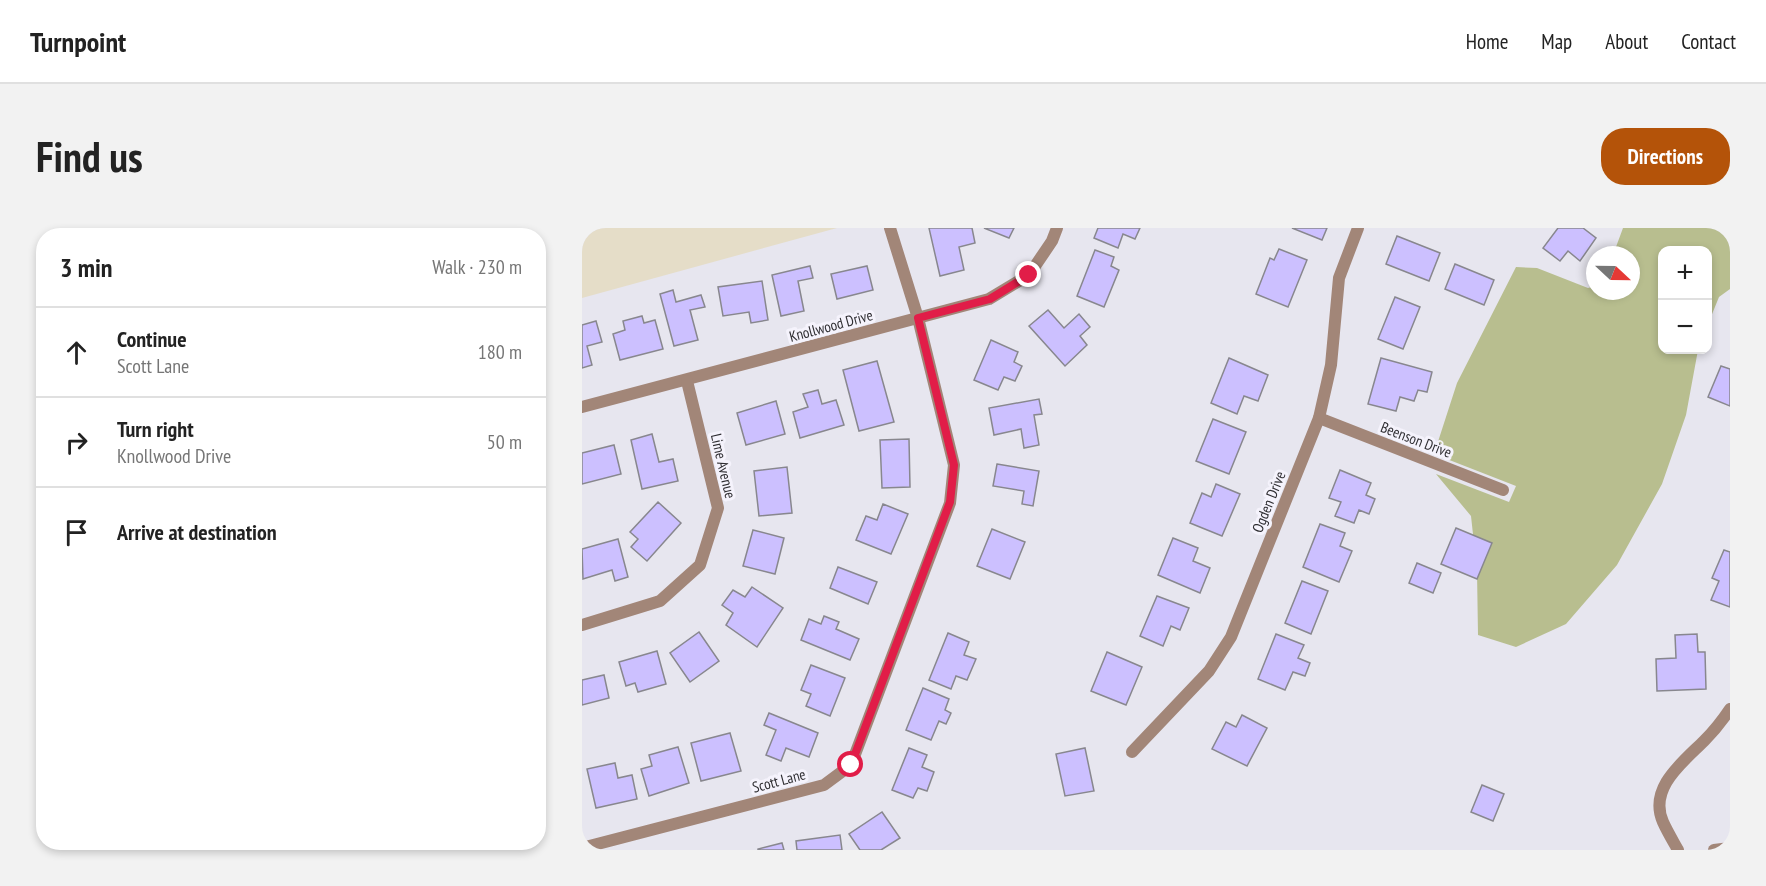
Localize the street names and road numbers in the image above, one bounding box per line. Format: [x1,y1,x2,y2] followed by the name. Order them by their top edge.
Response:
[787,305,875,346] street label: Knollwood Drive
[1378,417,1454,462] street label: Beenson Drive
[707,432,740,500] street label: Lime Avenue
[1248,468,1289,535] street label: Ogden Drive
[750,764,808,797] street label: Scott Lane

